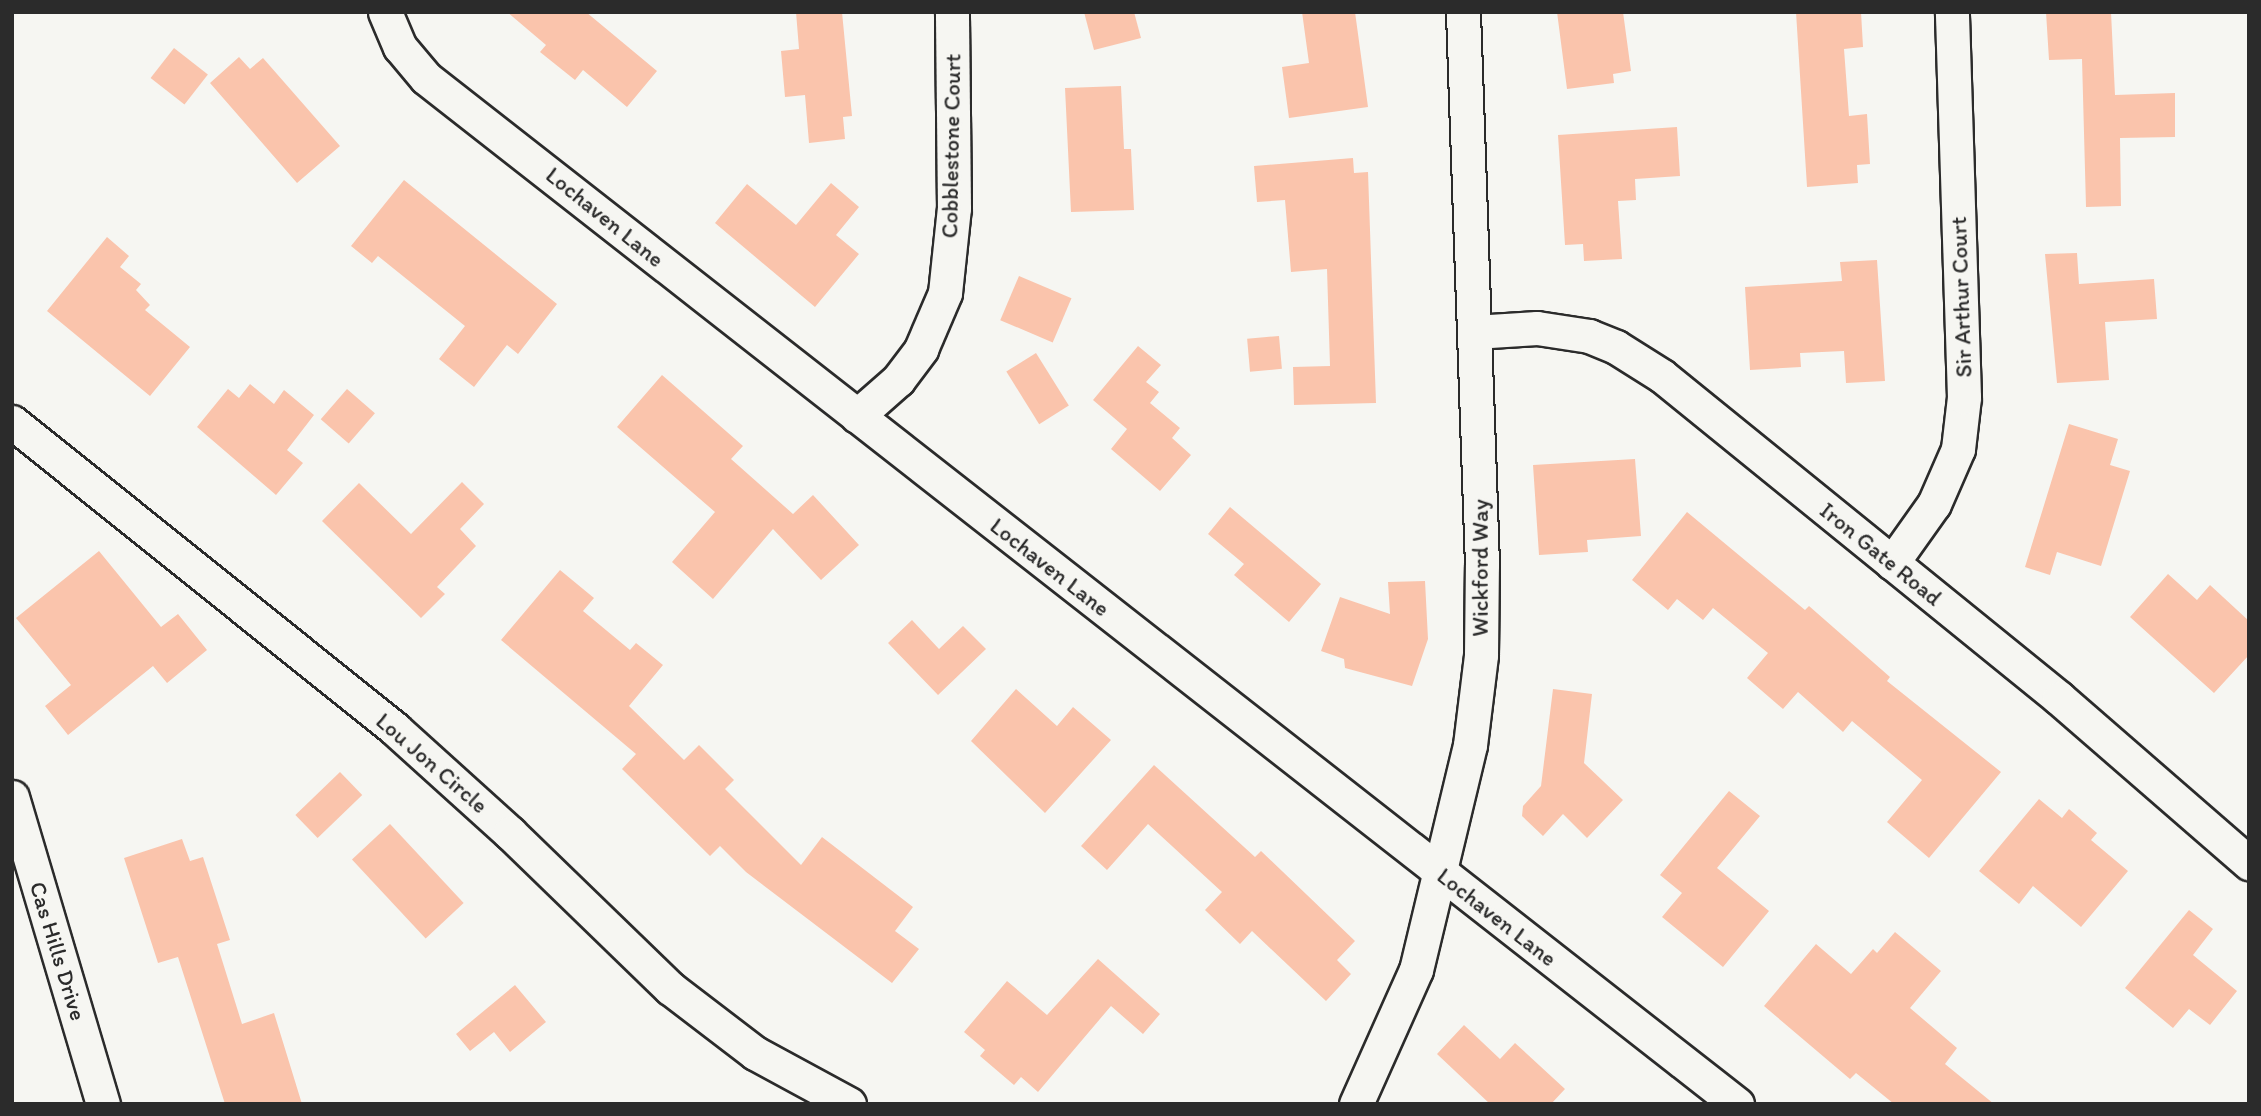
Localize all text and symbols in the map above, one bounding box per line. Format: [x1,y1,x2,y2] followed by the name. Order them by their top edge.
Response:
[936,54,966,238] street label: Cobblestone Court
[540,161,670,273] street label: Lochaven Lane
[1944,216,1978,378] street label: Sir Arthur Court
[1814,496,1948,612] street label: Iron Gate Road
[1466,500,1494,636] street label: Wickford Way
[985,512,1115,622] street label: Lochaven Lane
[370,707,494,819] street label: Lou Jon Circle
[1432,862,1562,972] street label: Lochaven Lane
[24,878,92,1024] street label: Cas Hills Drive

